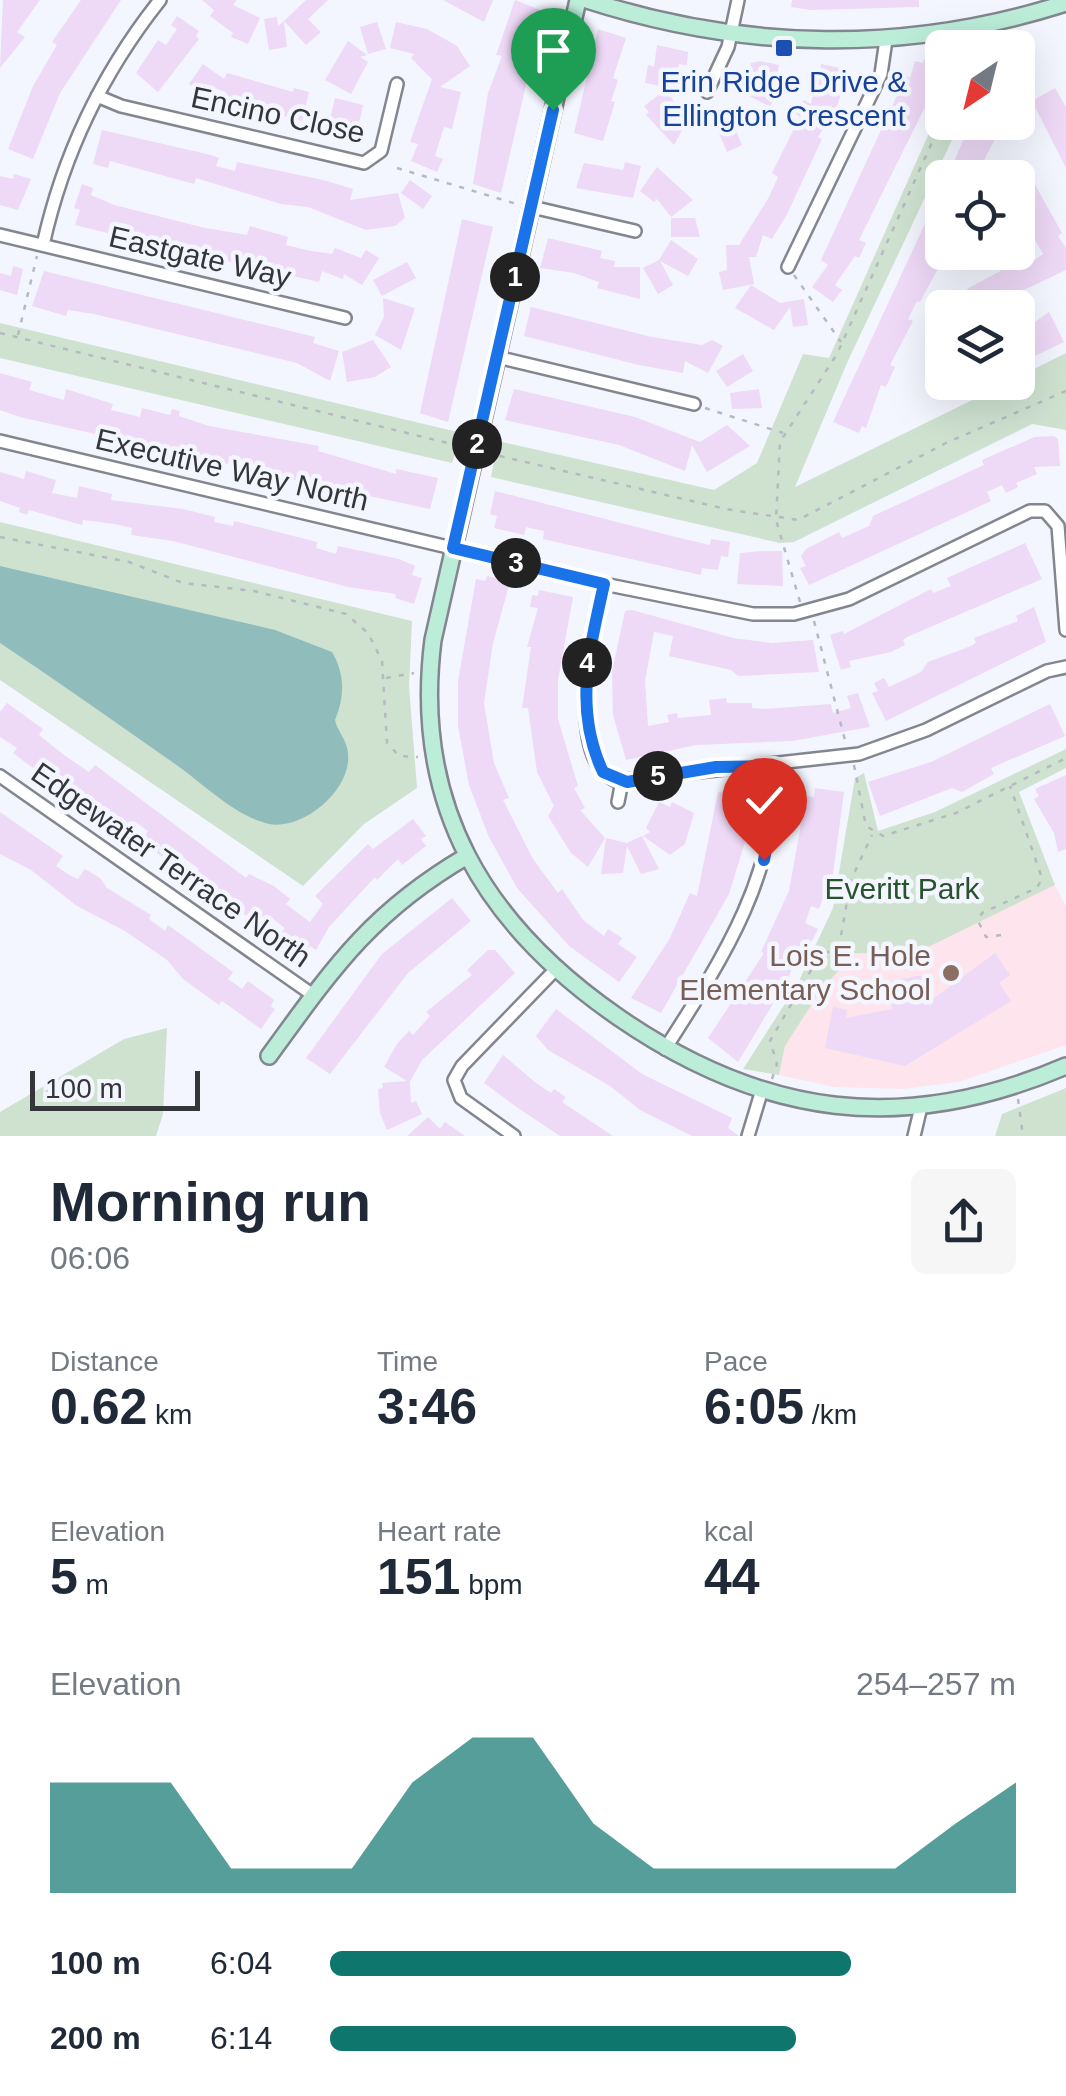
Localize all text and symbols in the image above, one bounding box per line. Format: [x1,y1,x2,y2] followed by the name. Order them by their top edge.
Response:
[511,8,596,111] pin
[526,23,581,78] icon: arrive
[925,30,1035,140] north arrow
[925,30,1035,400] map controls
[773,37,795,59] marker: Erin Ridge Drive & Ellington Crescent
[661,65,907,132] place label: Erin Ridge Drive & Ellington Crescent
[188,80,368,149] street label: Encino Close
[925,160,1035,270] button: locate
[106,220,294,293] street label: Eastgate Way
[490,252,540,302] pin: 1
[507,261,523,292] text: 1
[925,290,1035,400] button: layers
[452,419,502,469] pin: 2
[92,422,372,517] street label: Executive Way North
[469,428,485,459] text: 2
[491,538,541,588] pin: 3
[508,547,524,578] text: 3
[562,638,612,688] pin: 4
[579,647,595,678] text: 4
[633,751,683,801] pin: 5
[25,756,317,974] street label: Edgewater Terrace North
[722,758,807,861] pin
[650,760,666,791] text: 5
[737,773,792,828] icon: check
[824,872,981,905] park label: Everitt Park
[679,939,931,1006] place label: Lois E. Hole Elementary School
[940,962,962,984] marker: Lois E. Hole Elementary School
[30,1066,200,1110] scale bar
[45,1073,123,1104] text: 100 m
[911,1169,1016,1274] button: share
[50,1171,371,1233] text: Morning run
[50,1240,130,1276] text: 06:06
[50,1346,159,1377] text: Distance
[377,1346,438,1377] text: Time
[704,1346,768,1377] text: Pace
[50,1379,147,1435] text: 0.62
[377,1379,477,1435] text: 3:46
[704,1379,804,1435] text: 6:05
[147,1399,192,1430] text: km
[804,1399,857,1430] text: /km
[50,1516,165,1547] text: Elevation
[377,1516,502,1547] text: Heart rate
[704,1516,754,1547] text: kcal
[50,1549,78,1605] text: 5
[377,1549,460,1605] text: 151
[704,1549,760,1605] text: 44
[78,1569,109,1600] text: m
[460,1569,523,1600] text: bpm
[50,1666,182,1702] text: Elevation
[856,1666,1016,1702] text: 254–257 m
[50,1945,141,1981] text: 100 m
[210,1945,272,1981] text: 6:04
[50,2020,141,2056] text: 200 m
[210,2020,272,2056] text: 6:14

